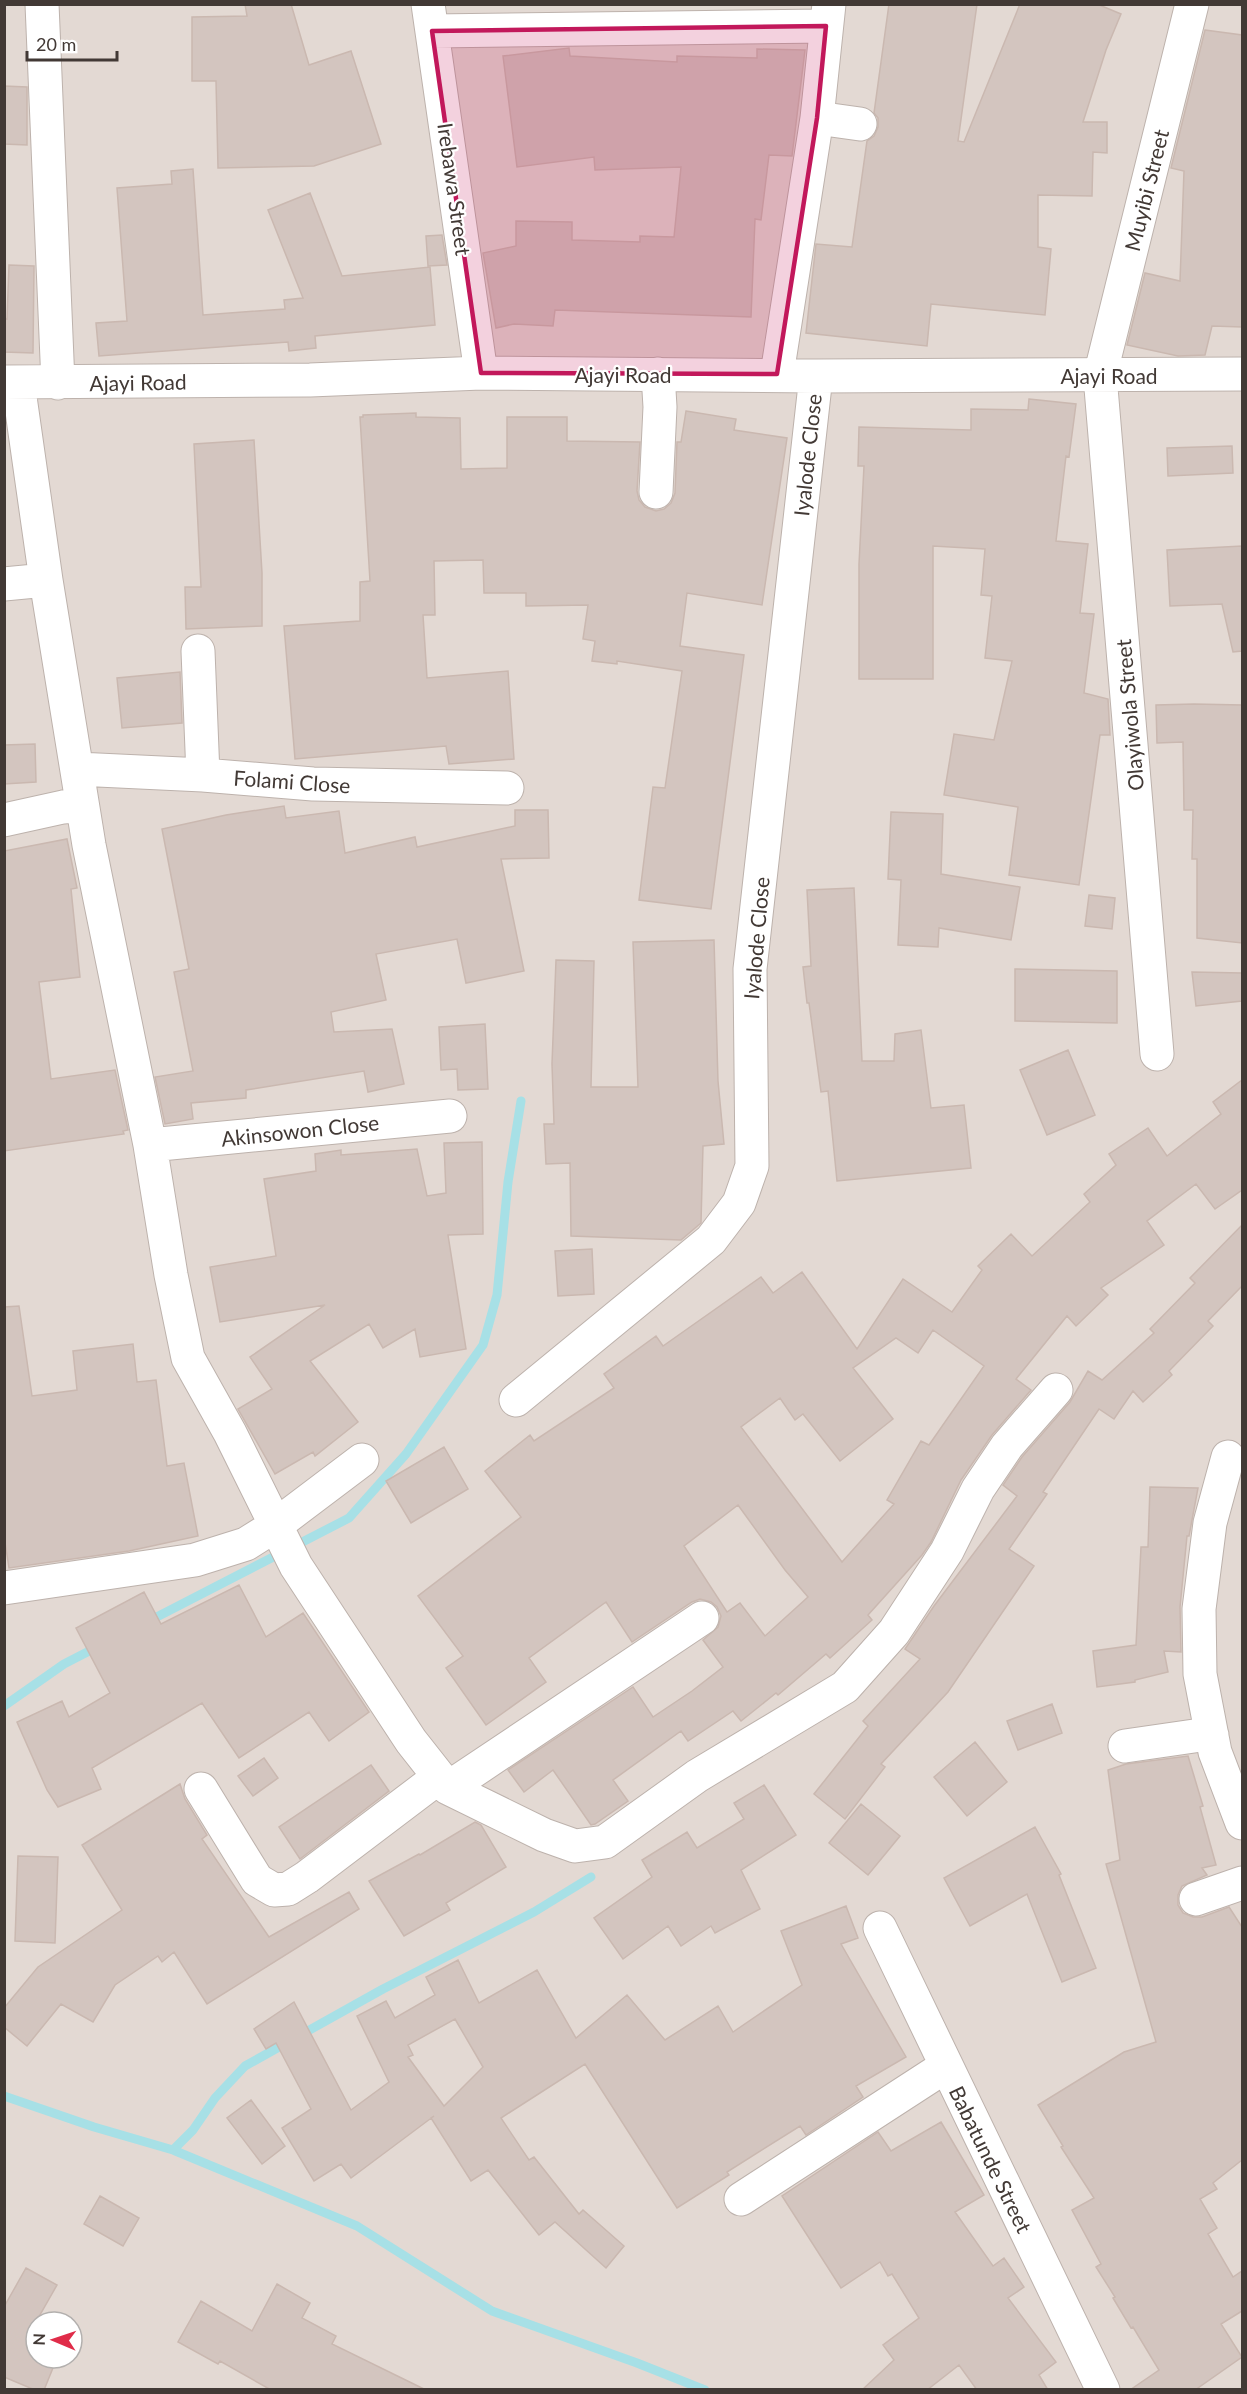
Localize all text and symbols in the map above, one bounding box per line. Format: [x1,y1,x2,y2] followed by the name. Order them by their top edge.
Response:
[27,24,117,62] scale bar
[36,33,76,55] text: 20 m
[433,121,477,257] street label: Irebawa Street
[1119,126,1173,253] street label: Muyibi Street
[574,362,672,387] street label: Ajayi Road
[1060,363,1158,388] street label: Ajayi Road
[89,369,187,395] street label: Ajayi Road
[788,393,826,517] street label: Iyalode Close
[1110,638,1148,792] street label: Olayiwola Street
[233,764,351,798] street label: Folami Close
[738,876,774,1000] street label: Iyalode Close
[220,1109,380,1151] street label: Akinsowon Close
[945,2081,1038,2237] street label: Babatunde Street
[24,2310,84,2370] north arrow
[29,2333,48,2346] text: N

